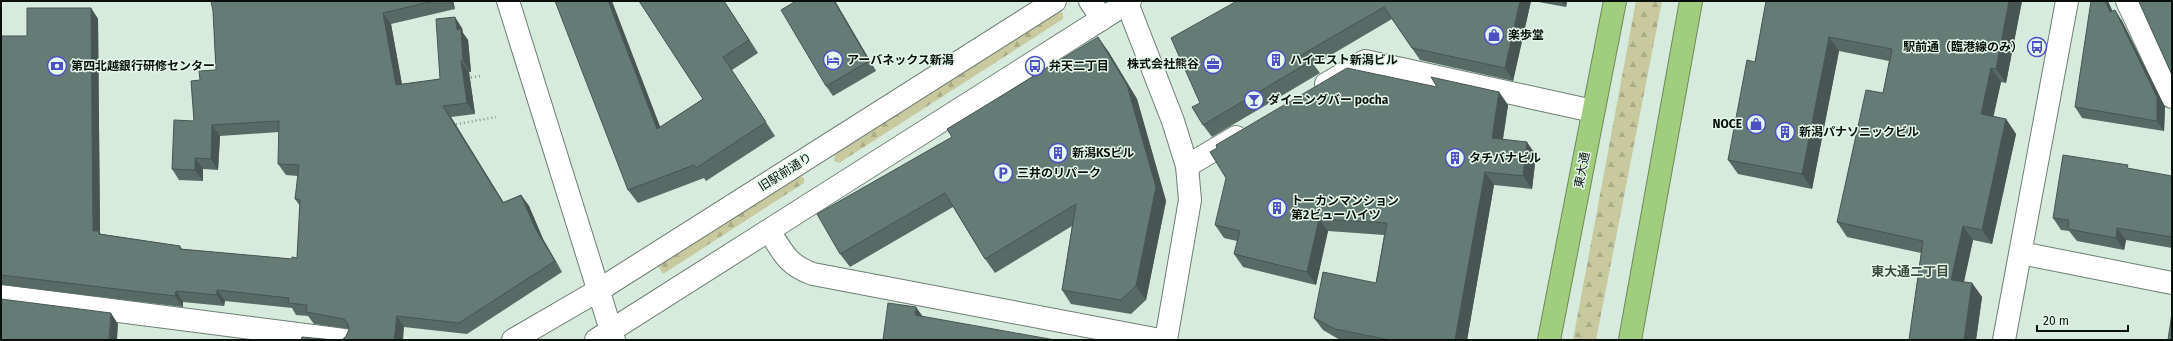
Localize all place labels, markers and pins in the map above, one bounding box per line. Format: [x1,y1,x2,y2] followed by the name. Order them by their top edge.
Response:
[1483,24,1505,46] shop icon: 楽歩堂
[1508,28,1544,42] place label: 楽歩堂
[2026,36,2048,58] bus stop icon: 駅前通（臨港線のみ）
[1903,40,2023,54] place label: 駅前通（臨港線のみ）
[822,49,844,71] hotel icon: アーバネックス新潟
[1265,49,1287,71] building icon: ハイエスト新潟ビル
[847,53,954,67] place label: アーバネックス新潟
[1202,53,1224,75] office icon: 株式会社熊谷
[1290,53,1398,67] place label: ハイエスト新潟ビル
[46,55,68,77] bank icon: 第四北越銀行研修センター
[1024,55,1046,77] bus stop icon: 弁天二丁目
[1127,57,1199,71] place label: 株式会社熊谷
[71,59,215,73] place label: 第四北越銀行研修センター
[1049,59,1109,73] place label: 弁天二丁目
[1243,89,1265,111] bar icon: ダイニングバー pocha
[1268,93,1389,107] place label: ダイニングバー pocha
[1745,113,1767,135] shop icon: NOCE
[1713,117,1742,131] place label: NOCE
[1774,121,1796,143] building icon: 新潟パナソニックビル
[1799,125,1919,139] place label: 新潟パナソニックビル
[1047,142,1069,164] building icon: 新潟KSビル
[1072,146,1134,160] place label: 新潟KSビル
[1444,147,1466,169] building icon: タチバナビル
[1469,151,1541,165] place label: タチバナビル
[992,162,1014,184] parking icon: 三井のリパーク
[1017,166,1101,180] place label: 三井のリパーク
[1291,194,1399,222] place label: トーカンマンション 第2ビューハイツ
[1266,197,1288,219] building icon: トーカンマンション 第2ビューハイツ

